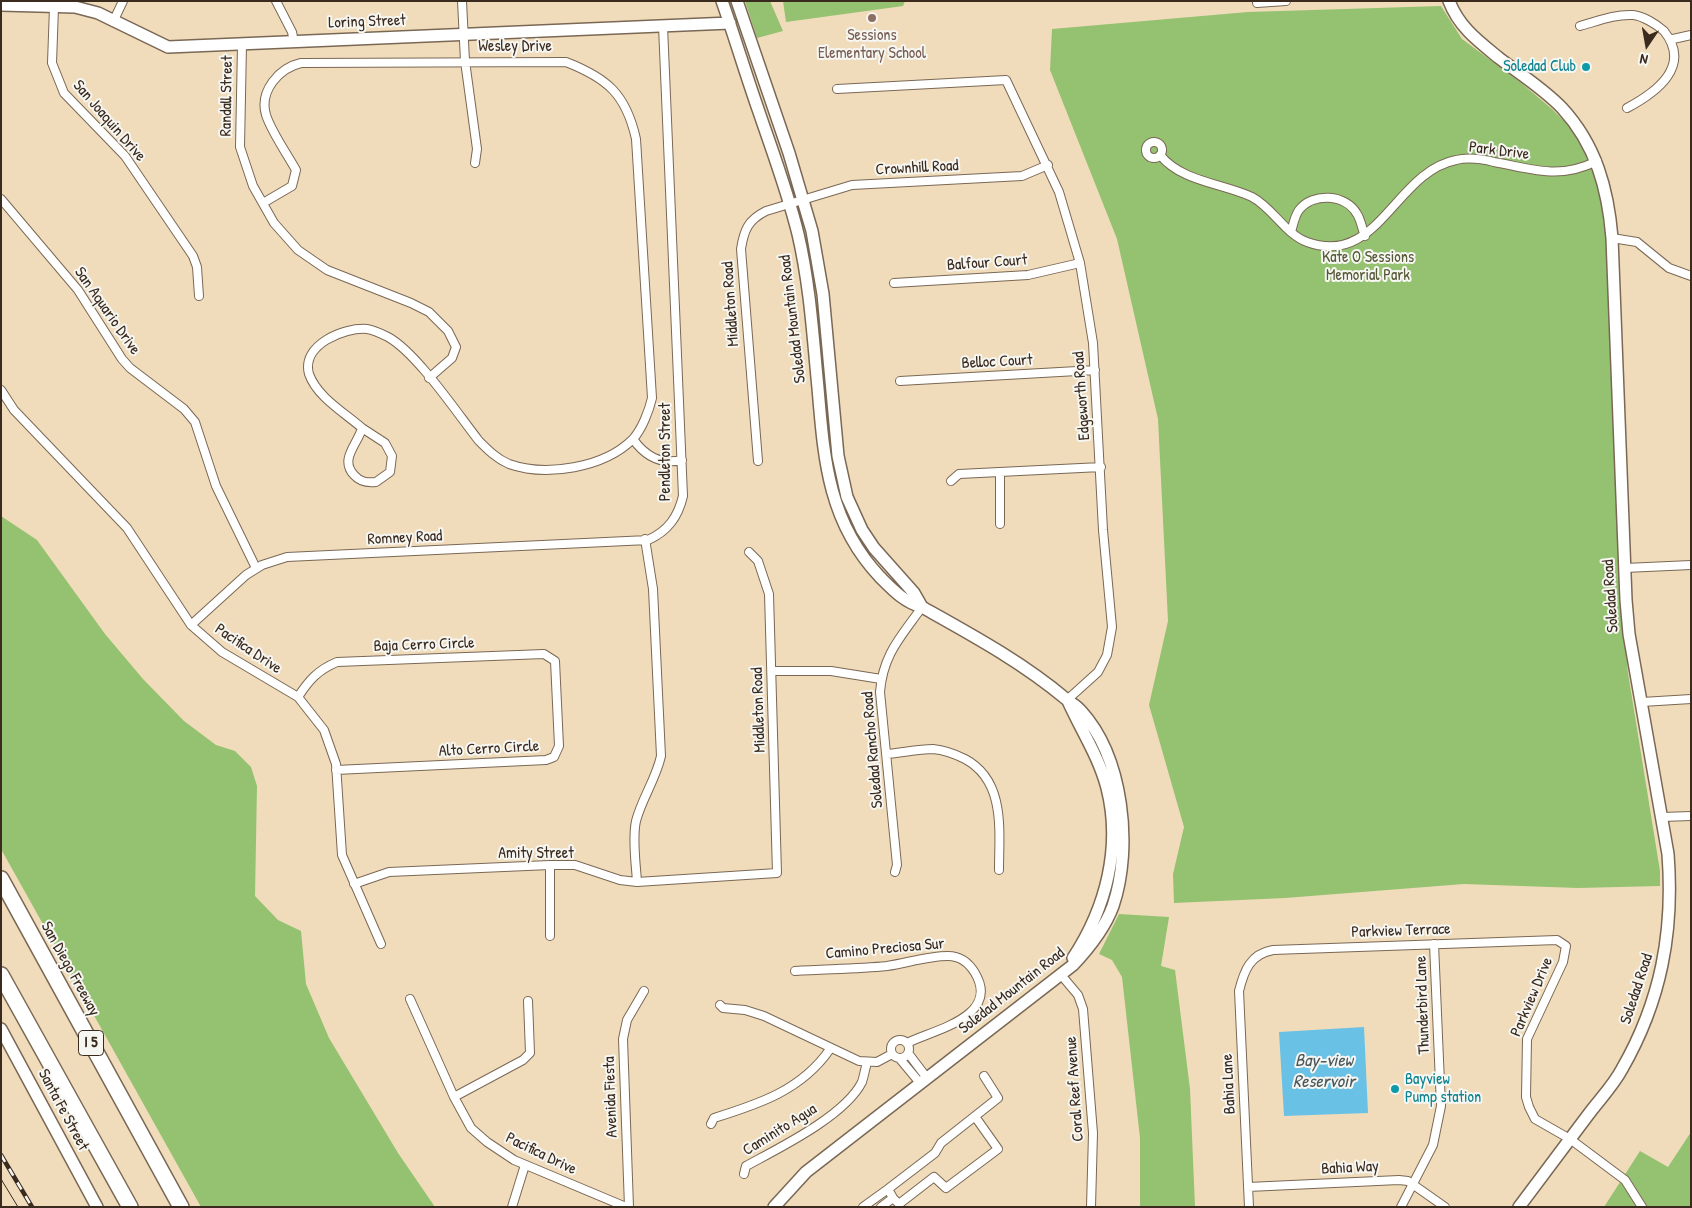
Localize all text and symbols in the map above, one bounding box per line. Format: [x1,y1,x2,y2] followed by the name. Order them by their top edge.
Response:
[328,11,406,33] street label: Loring Street
[866,12,878,24] marker: Sessions Elementary School
[1622,20,1672,70] north arrow
[818,26,926,64] place label: Sessions Elementary School
[478,37,552,57] street label: Wesley Drive
[1638,50,1649,70] text: N
[217,55,237,137] street label: Randall Street
[1503,57,1576,77] place label: Soledad Club
[1580,61,1592,73] marker: Soledad Club
[68,76,150,166] street label: San Joaquin Drive
[1468,138,1530,164] street label: Park Drive
[875,156,959,180] street label: Crownhill Road
[1322,248,1414,286] park label: Kate O Sessions Memorial Park
[946,251,1028,275] street label: Balfour Court
[776,254,810,384] street label: Soledad Mountain Road
[718,261,744,347] street label: Middleton Road
[70,264,144,358] street label: San Aquario Drive
[961,351,1033,373] street label: Belloc Court
[1069,351,1095,441] street label: Edgeworth Road
[656,403,676,501] street label: Pendleton Street
[367,526,443,550] street label: Romney Road
[1599,559,1623,633] street label: Soledad Road
[211,620,285,678] street label: Pacifica Drive
[373,634,475,656] street label: Baja Cerro Circle
[748,667,770,753] street label: Middleton Road
[858,691,888,809] street label: Soledad Rancho Road
[438,737,540,761] street label: Alto Cerro Circle
[498,844,574,864] street label: Amity Street
[36,919,104,1019] street label: San Diego Freeway
[1351,920,1451,942] street label: Parkview Terrace
[825,934,945,964] street label: Camino Preciosa Sur
[955,944,1069,1038] street label: Soledad Mountain Road
[1617,951,1657,1027] street label: Soledad Road
[1507,954,1557,1040] street label: Parkview Drive
[1412,955,1434,1055] street label: Thunderbird Lane
[78,1030,104,1056] road number: I 5
[1062,1036,1088,1142] street label: Coral Reef Avenue
[1293,1050,1355,1092] water label: Bay-view Reservoir
[1218,1053,1240,1115] street label: Bahia Lane
[600,1056,622,1138] street label: Avenida Fiesta
[33,1066,93,1154] street label: Santa Fe Street
[1405,1070,1481,1108] place label: Bayview Pump station
[1389,1083,1401,1095] marker: Bayview Pump station
[739,1100,821,1160] street label: Caminito Agua
[502,1129,580,1179] street label: Pacifica Drive
[1321,1157,1379,1179] street label: Bahia Way

